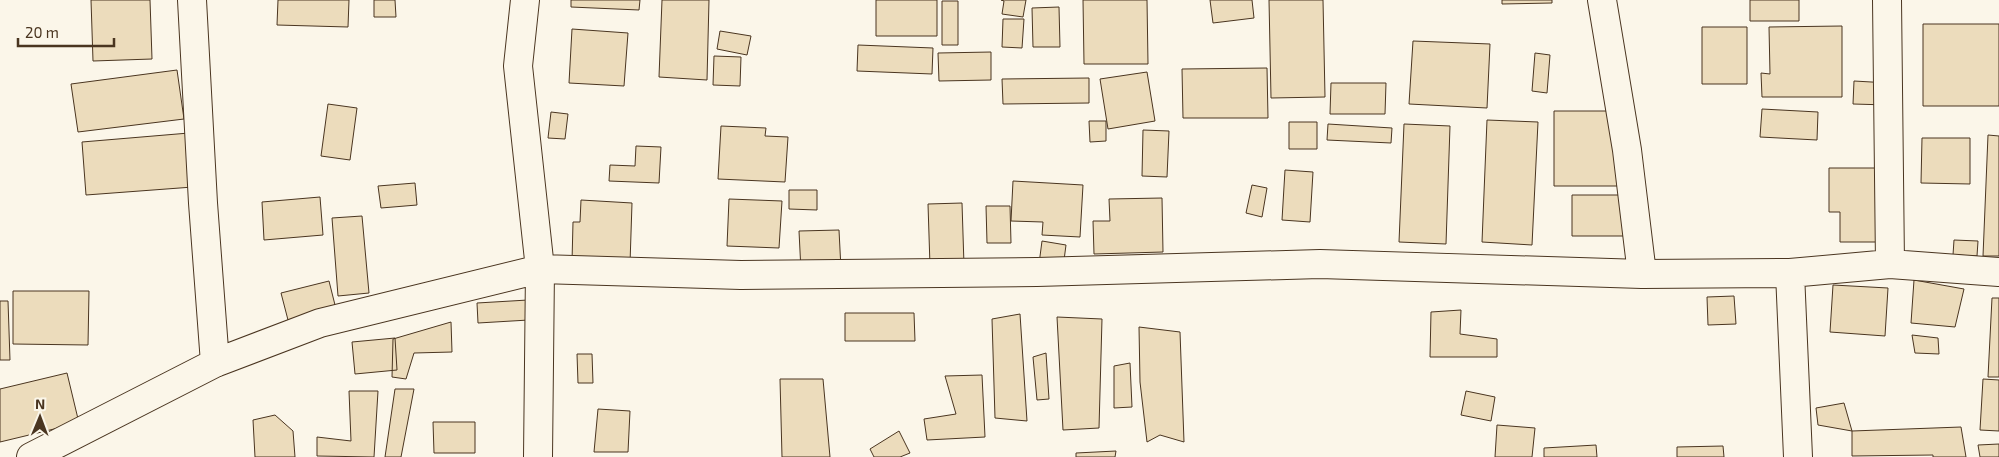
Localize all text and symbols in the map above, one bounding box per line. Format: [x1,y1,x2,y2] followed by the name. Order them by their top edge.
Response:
[18,15,114,47] scale bar
[25,23,59,41] text: 20 m
[15,392,65,442] north arrow
[35,395,45,412] text: N

